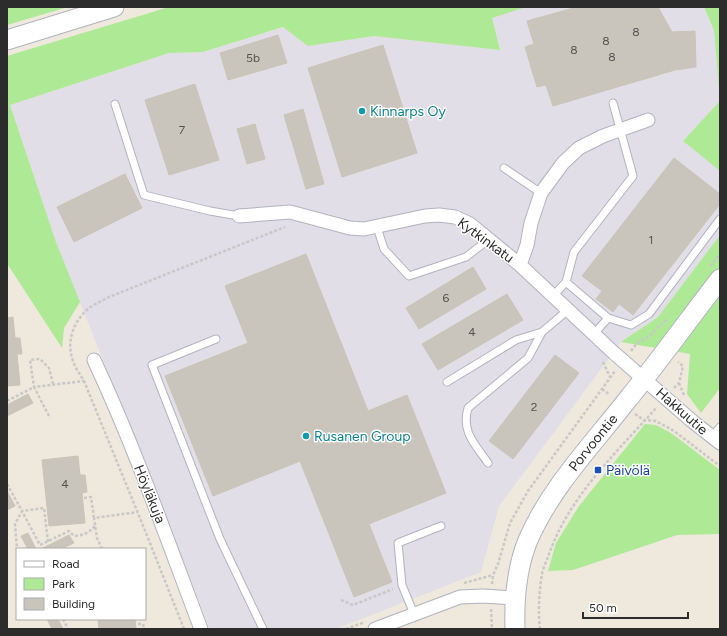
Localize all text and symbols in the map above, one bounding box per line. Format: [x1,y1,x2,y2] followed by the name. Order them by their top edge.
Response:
[632,25,640,39] house number: 8
[602,34,610,48] house number: 8
[570,43,578,57] house number: 8
[608,50,616,64] house number: 8
[246,51,260,65] house number: 5b
[370,103,446,120] place label: Kinnarps Oy
[357,106,367,116] marker: Kinnarps Oy
[179,123,186,137] house number: 7
[454,214,517,267] street label: Kytkinkatu
[649,233,653,247] house number: 1
[443,291,450,305] house number: 6
[468,325,476,339] house number: 4
[652,384,711,439] street label: Hakkuutie
[531,400,537,414] house number: 2
[565,411,622,475] street label: Porvoontie
[314,428,411,445] place label: Rusanen Group
[301,431,311,441] marker: Rusanen Group
[130,462,169,526] street label: Höyläkuja
[606,462,650,479] place label: Päivölä
[593,465,603,475] marker: Päivölä
[61,477,69,491] house number: 4
[16,548,146,620] legend
[52,557,80,571] text: Road
[52,577,75,591] text: Park
[583,594,688,620] scale bar
[52,597,95,611] text: Building
[589,601,617,615] text: 50 m

